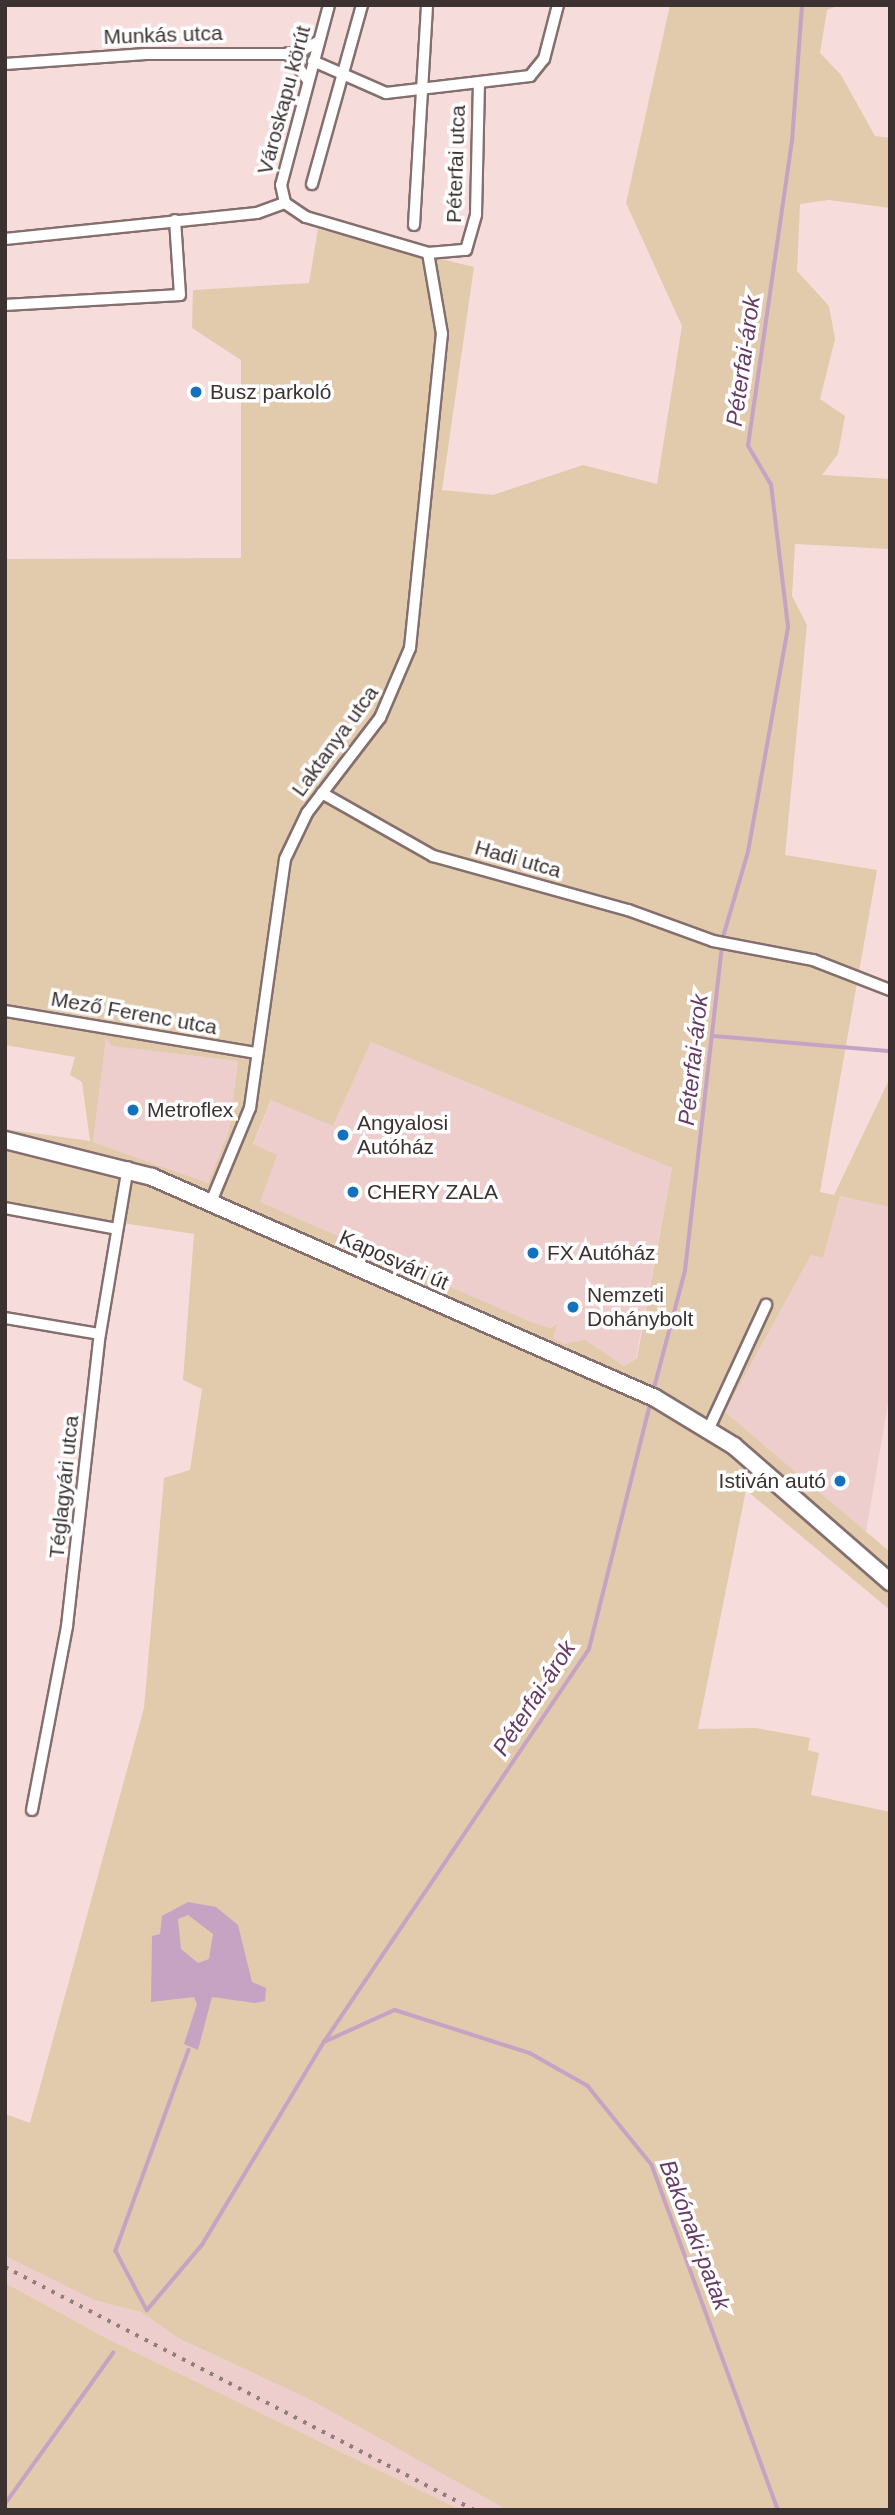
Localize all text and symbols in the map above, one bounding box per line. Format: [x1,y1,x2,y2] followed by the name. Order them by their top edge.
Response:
[103,20,223,50] street label: Munkás utca
[252,23,316,177] street label: Városkapu körút
[441,105,471,223] street label: Péterfai utca
[720,294,766,428] water label: Péterfai-árok
[210,379,331,405] place label: Busz parkoló
[188,384,204,400] marker: Busz parkoló
[286,681,384,801] street label: Laktanya utca
[472,835,564,883] street label: Hadi utca
[49,986,219,1040] street label: Mező Ferenc utca
[672,993,714,1127] water label: Péterfai-árok
[147,1097,233,1123] place label: Metroflex
[125,1102,141,1118] marker: Metroflex
[357,1110,448,1160] place label: Angyalosi Autóház
[335,1127,351,1143] marker: Angyalosi Autóház
[367,1179,498,1205] place label: CHERY ZALA
[345,1184,361,1200] marker: CHERY ZALA
[336,1225,452,1295] street label: Kaposvári út
[547,1240,657,1266] place label: FX Autóház
[525,1245,541,1261] marker: FX Autóház
[587,1282,693,1332] place label: Nemzeti Dohánybolt
[565,1299,581,1315] marker: Nemzeti Dohánybolt
[44,1414,84,1560] street label: Téglagyári utca
[719,1468,826,1494] place label: Istiván autó
[832,1473,848,1489] marker: Istiván autó
[487,1635,581,1761] water label: Péterfai-árok
[654,2156,736,2314] water label: Bakónaki-patak

